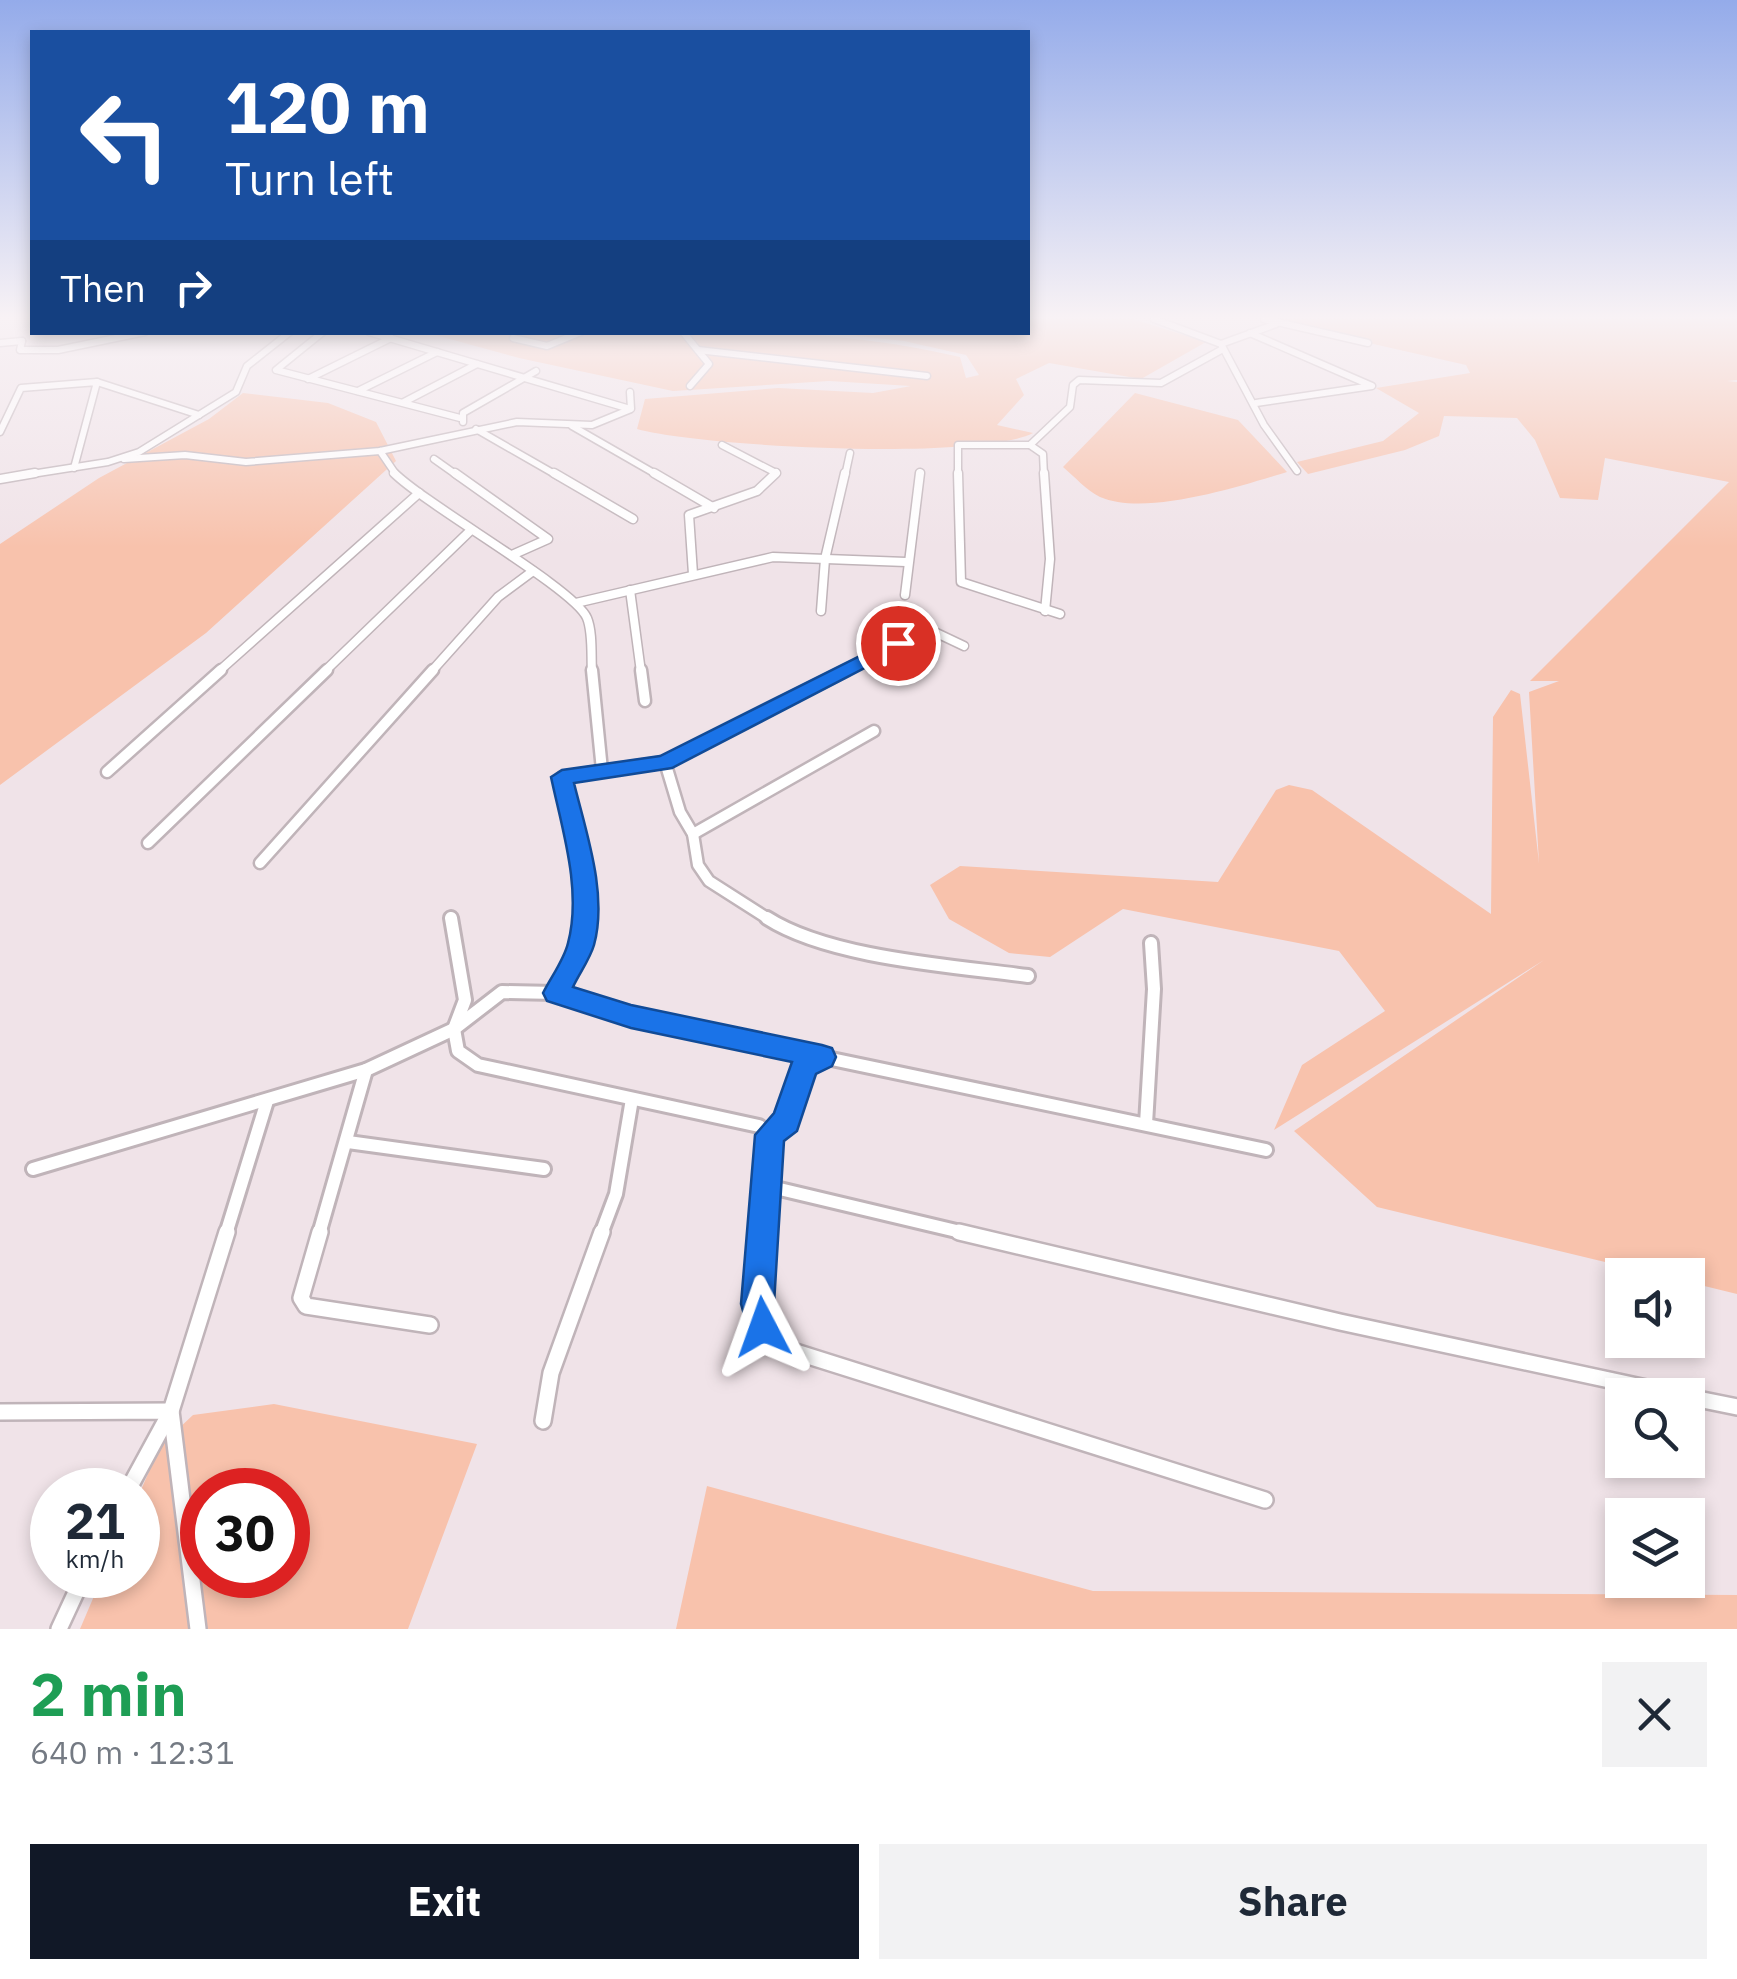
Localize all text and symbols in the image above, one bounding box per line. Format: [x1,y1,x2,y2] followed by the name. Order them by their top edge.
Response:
[225,61,430,152] text: 120 m
[60,70,190,200] icon: left
[225,149,394,207] text: Turn left
[166,260,221,315] icon: right
[60,263,146,312] text: Then
[856,601,941,686] pin
[871,616,926,671] icon: arrive
[1605,1258,1705,1598] map controls
[1605,1258,1705,1358] button: sound
[711,1275,815,1379] position arrow
[1605,1378,1705,1478] button: search
[180,1468,310,1598] speed limit sign: 30
[65,1488,125,1553] text: 21
[1605,1498,1705,1598] button: layers
[66,1542,124,1575] text: km/h
[30,1654,187,1733] text: 2 min
[1602,1662,1707,1767] button: close
[30,1731,235,1773] text: 640 m · 12:31
[30,1844,859,1959] button: Exit
[879,1844,1707,1959] button: Share

